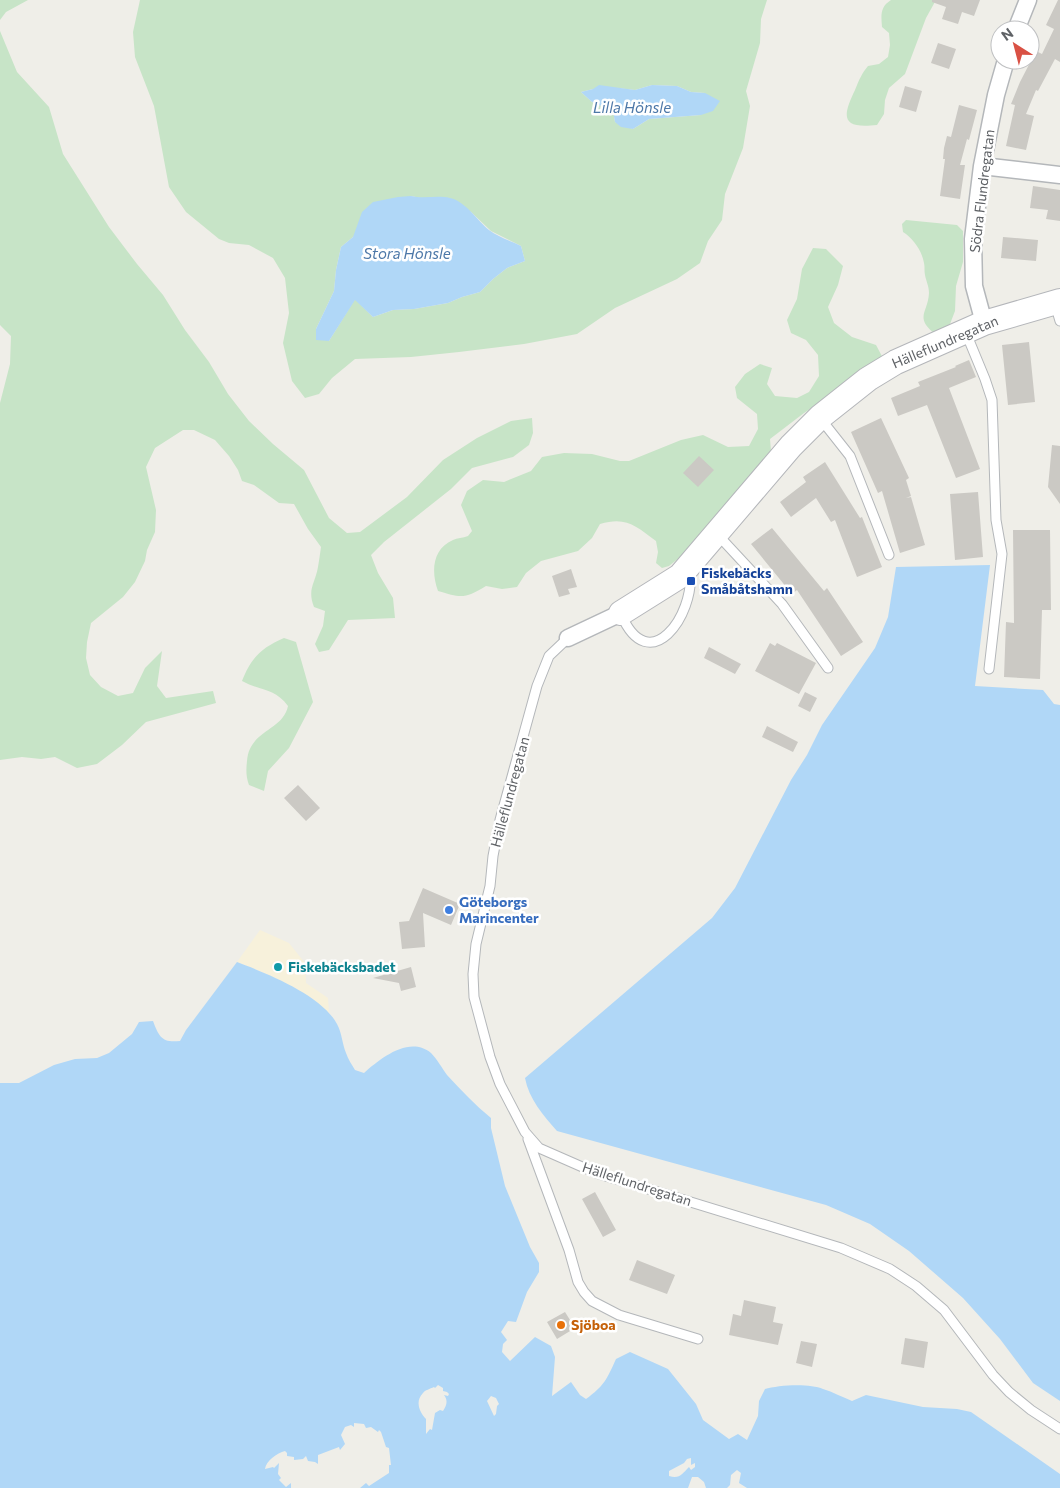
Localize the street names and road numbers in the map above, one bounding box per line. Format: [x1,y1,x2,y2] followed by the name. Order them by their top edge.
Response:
[965,128,998,254] street label: Södra Flundregatan
[889,311,1001,372] street label: Hälleflundregatan
[487,735,532,849] street label: Hälleflundregatan
[580,1158,694,1209] street label: Hälleflundregatan

